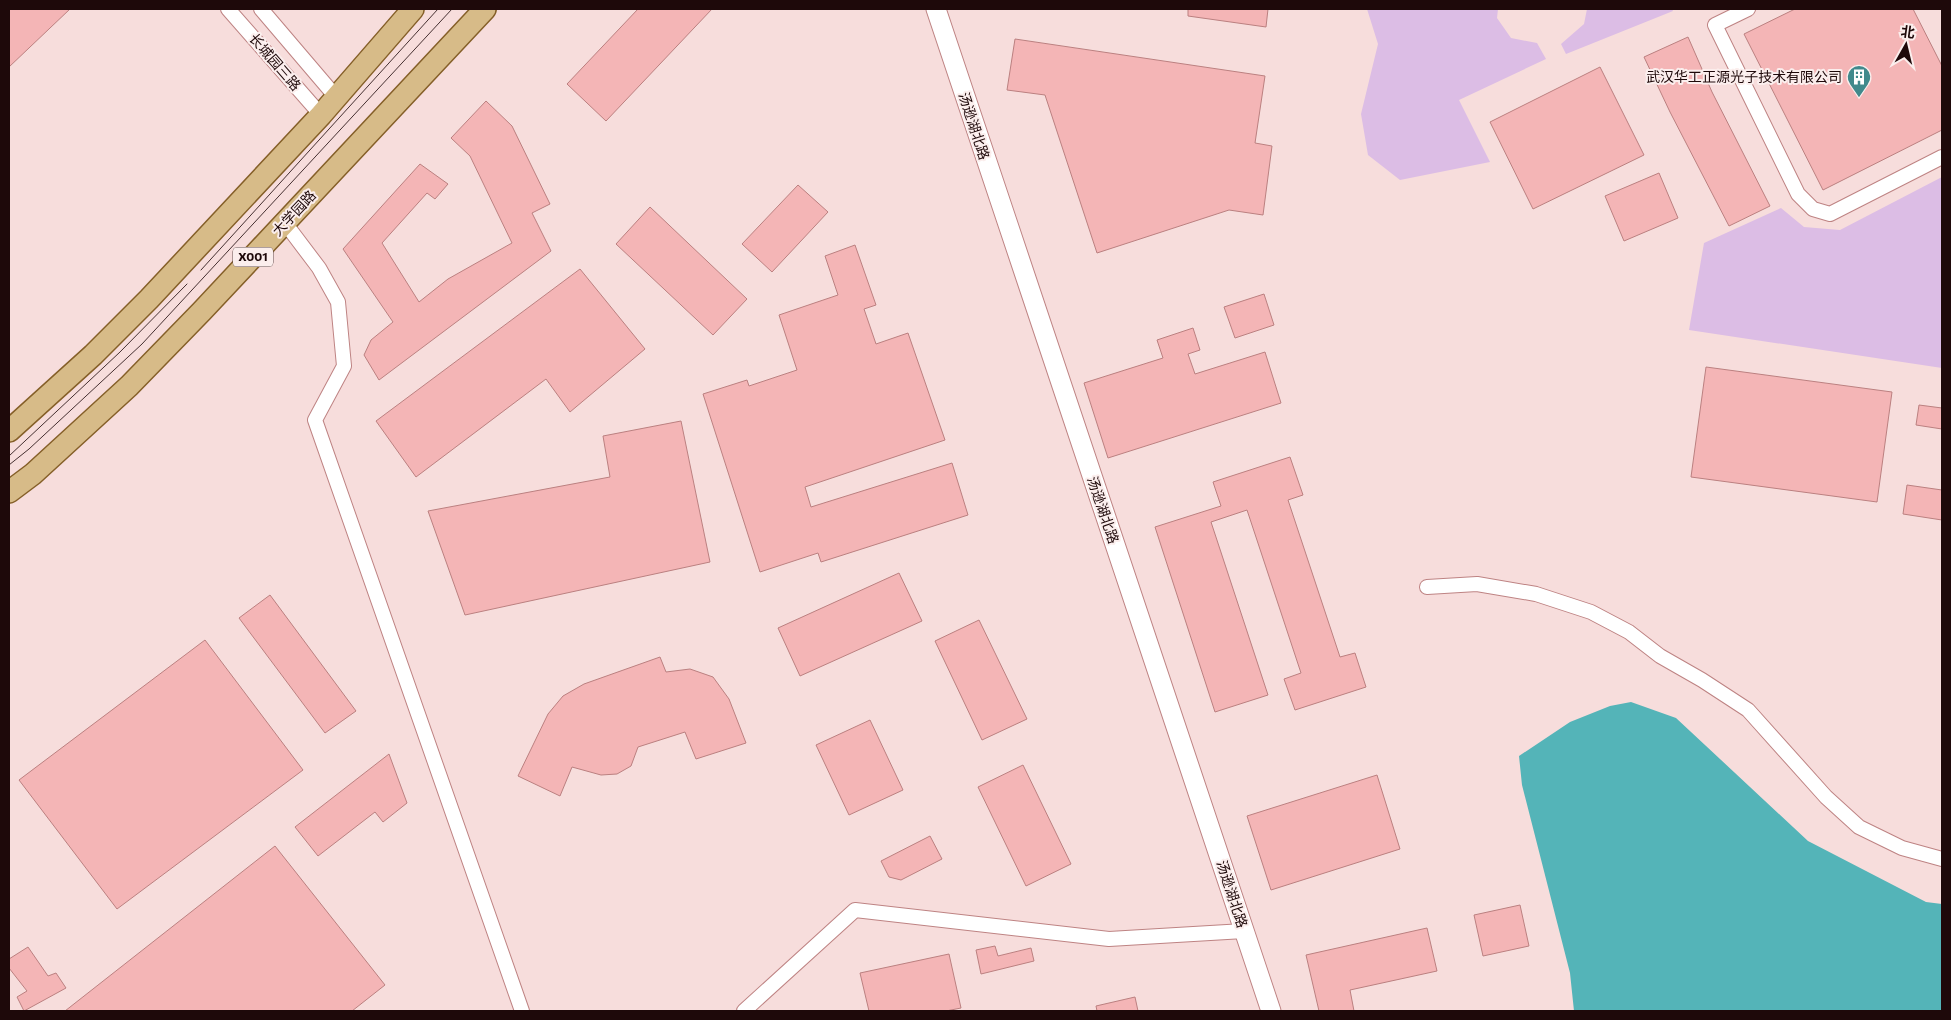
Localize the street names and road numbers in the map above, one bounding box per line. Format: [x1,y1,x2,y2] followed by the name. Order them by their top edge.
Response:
[246,30,305,94] street label: 长城园三路
[956,90,993,162] street label: 汤逊湖北路
[268,186,319,239] street label: 大学园路
[233,248,273,266] road number: X001
[1084,474,1123,546] street label: 汤逊湖北路
[1214,858,1251,930] street label: 汤逊湖北路

